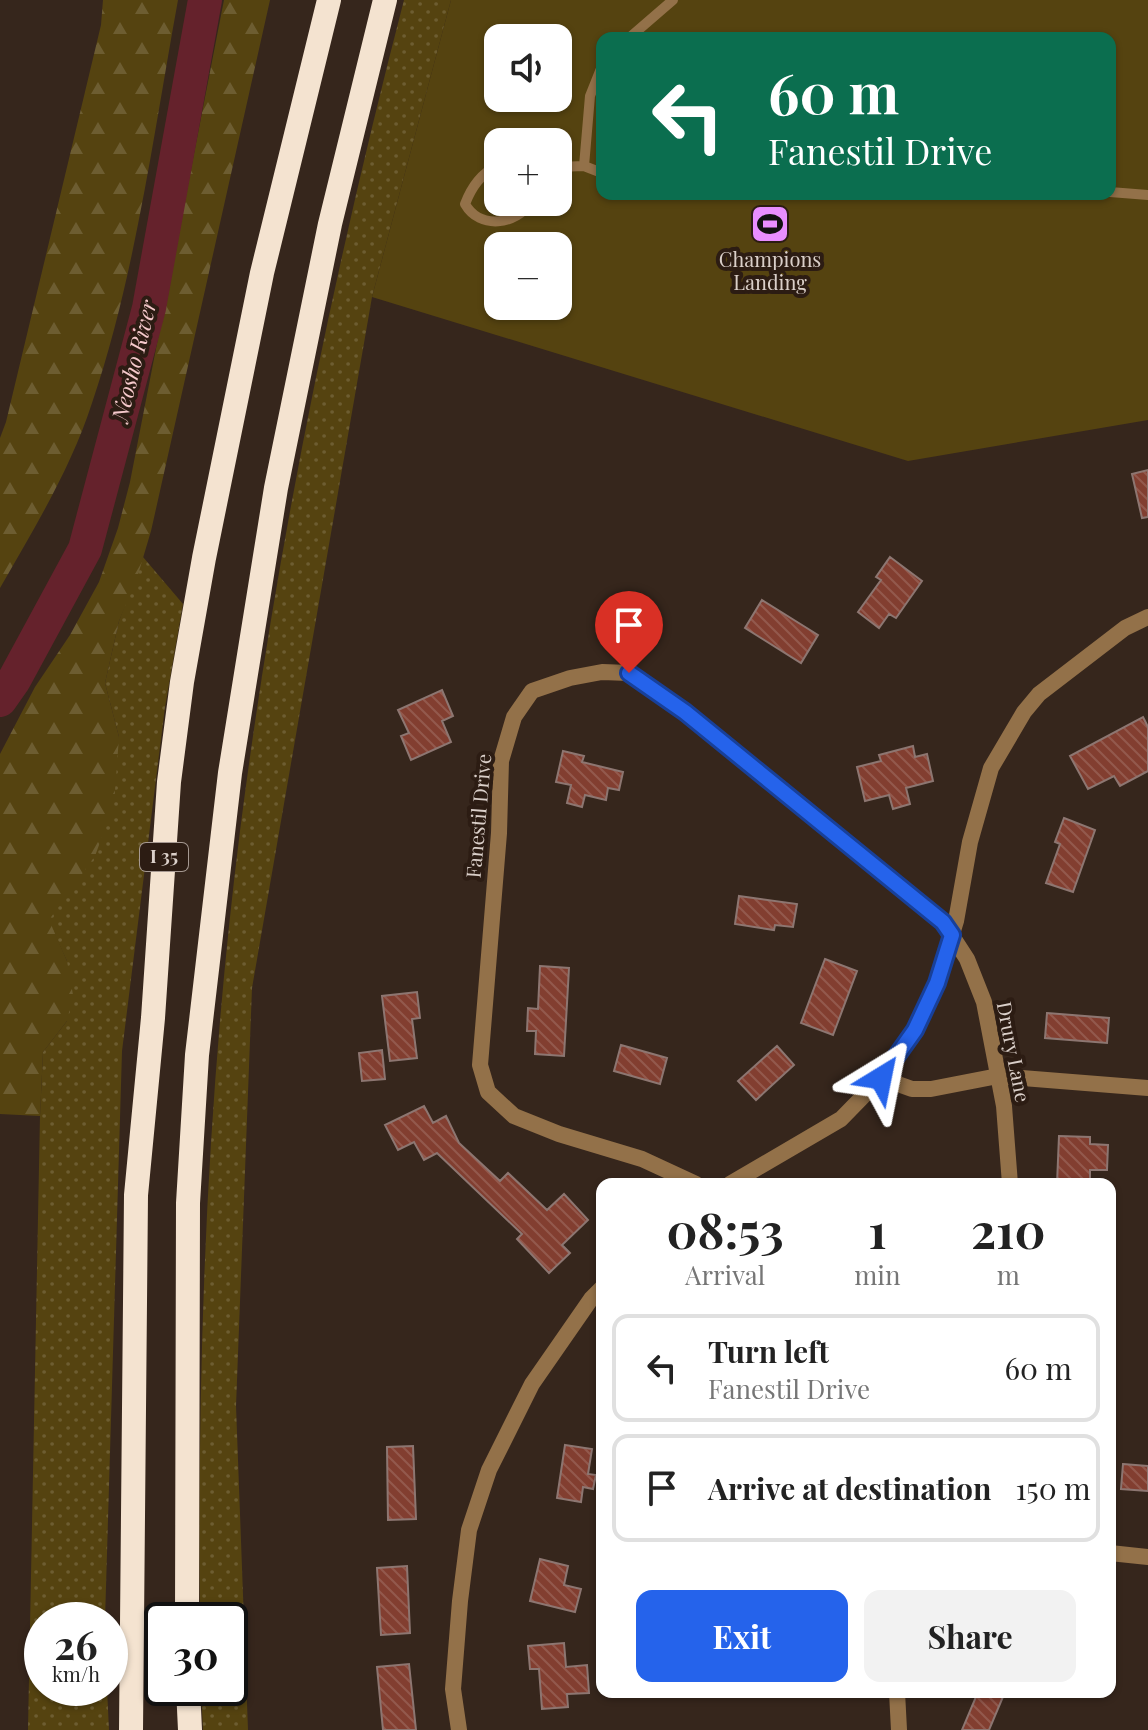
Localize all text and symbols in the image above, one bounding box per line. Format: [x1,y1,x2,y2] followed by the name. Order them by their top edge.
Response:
[484,24,572,320] map controls
[484,24,572,112] button: sound
[768,54,899,129] text: 60 m
[636,64,740,168] icon: left
[768,126,992,174] text: Fanestil Drive
[484,128,572,216] button: +
[749,203,791,245] sports icon: Champions Landing
[484,232,572,320] button: −
[719,245,821,295] place label: Champions Landing
[103,296,163,427] water label: Neosho River
[595,591,663,673] pin
[607,603,651,647] icon: arrive
[459,753,496,879] street label: Fanestil Drive
[140,843,188,871] road number: I 35
[991,999,1037,1104] street label: Drury Lane
[839,1036,923,1120] position arrow
[667,1197,784,1261] text: 08:53
[868,1197,887,1261] text: 1
[971,1197,1045,1261] text: 210
[685,1257,765,1292] text: Arrival
[854,1257,901,1292] text: min
[997,1257,1020,1292] text: m
[708,1331,829,1371] text: Turn left
[640,1346,684,1390] icon: left
[1004,1348,1072,1388] text: 60 m
[708,1371,870,1406] text: Fanestil Drive
[640,1466,684,1510] icon: arrive
[708,1468,991,1508] text: Arrive at destination
[1015,1468,1091,1508] text: 150 m
[636,1590,848,1682] button: Exit
[864,1590,1076,1682] button: Share
[144,1602,248,1706] speed limit sign: 30
[54,1617,98,1670] text: 26
[52,1660,100,1687] text: km/h

